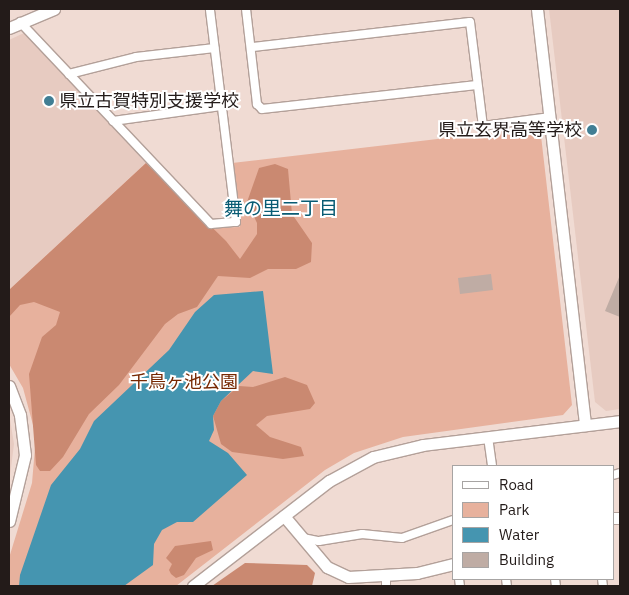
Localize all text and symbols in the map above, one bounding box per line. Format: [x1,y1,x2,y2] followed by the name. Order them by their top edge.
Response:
[59,90,239,112] place label: 県立古賀特別支援学校
[43,95,55,107] marker: 県立古賀特別支援学校
[438,119,582,141] place label: 県立玄界高等学校
[586,124,598,136] marker: 県立玄界高等学校
[224,198,338,220] district label: 舞の里二丁目
[130,371,238,393] park label: 千鳥ヶ池公園
[452,465,614,580] legend
[499,475,534,494] text: Road
[499,500,529,519] text: Park
[499,525,539,544] text: Water
[499,550,554,569] text: Building

